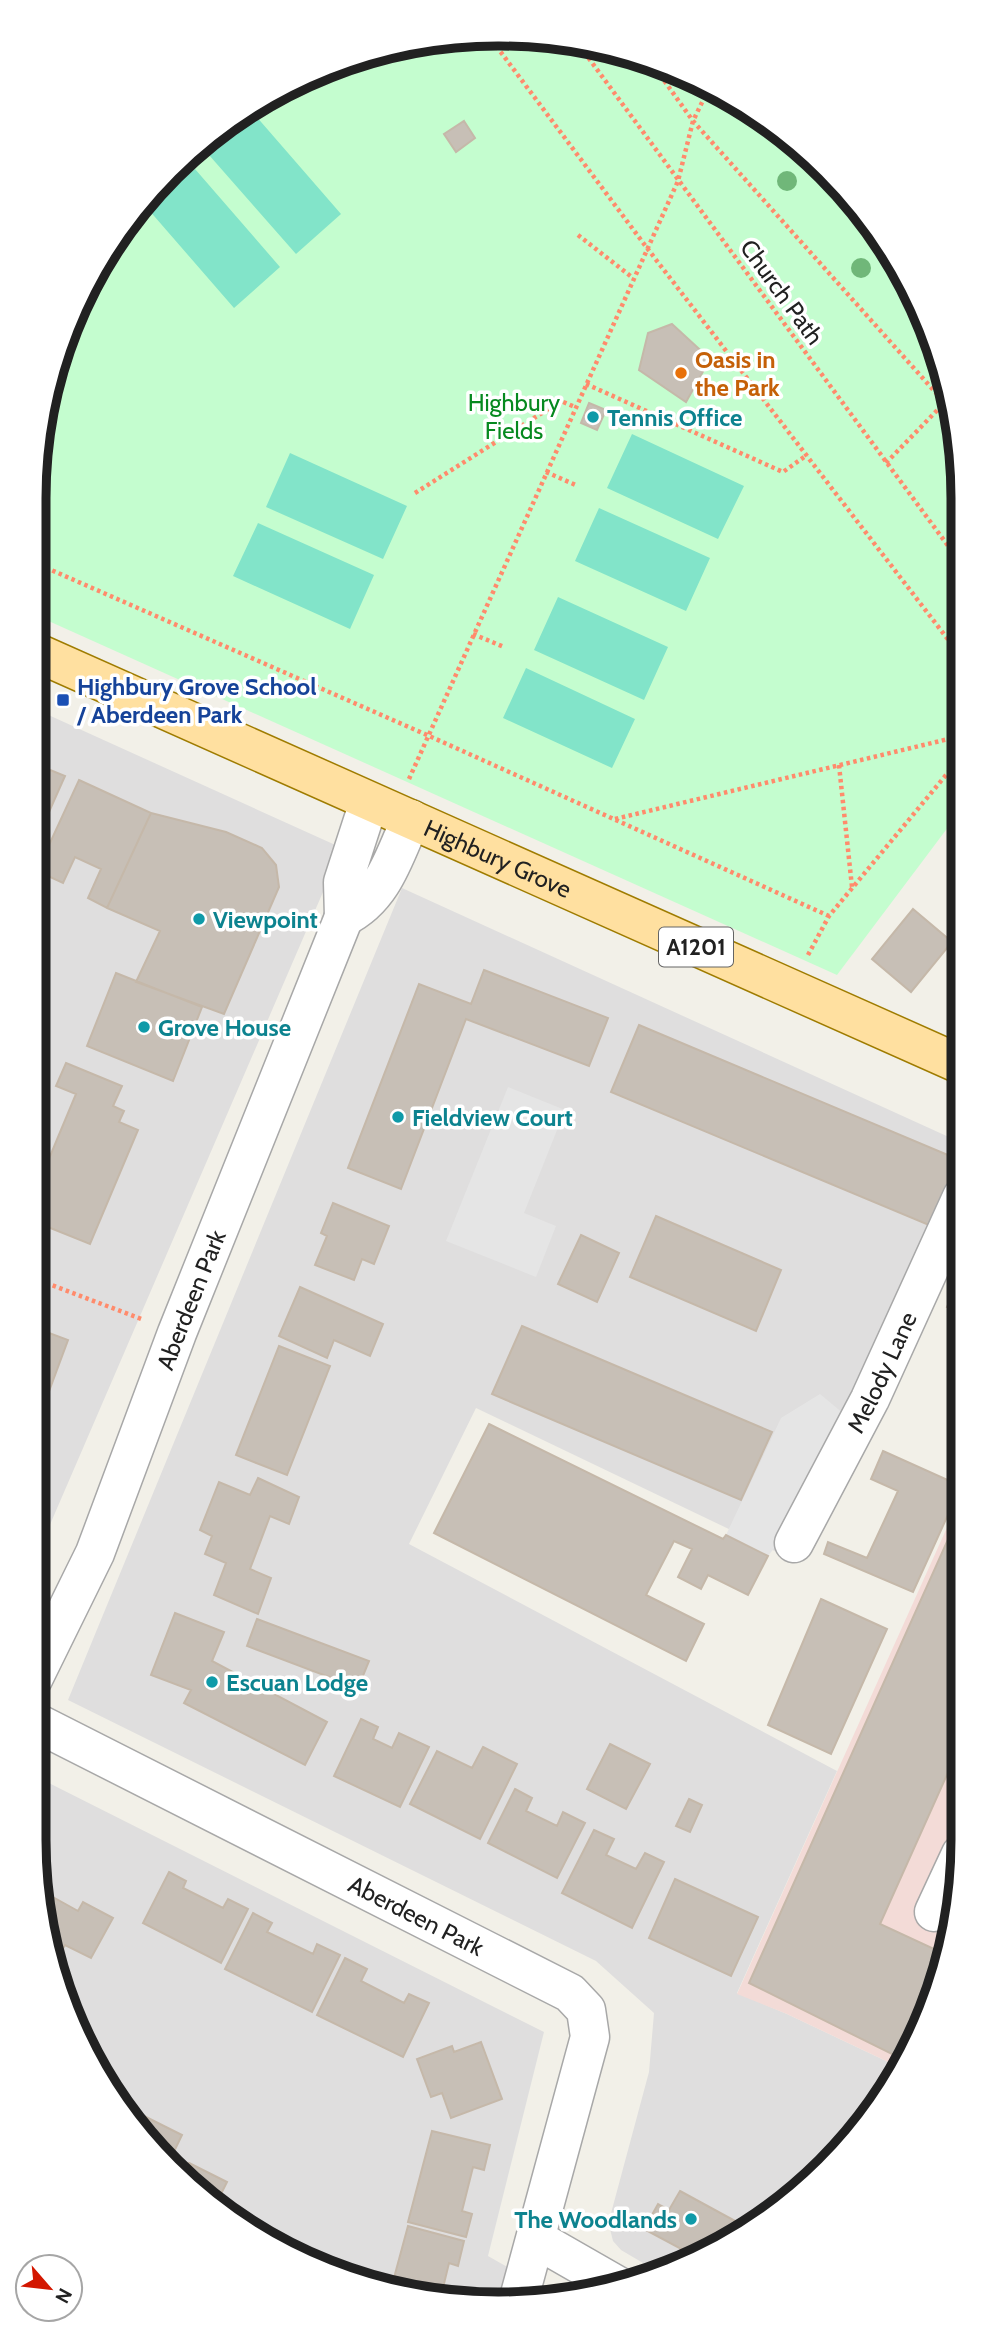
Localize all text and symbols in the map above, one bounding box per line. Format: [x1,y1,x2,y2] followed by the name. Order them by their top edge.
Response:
[734,234,830,350] street label: Church Path
[695,345,780,402] place label: Oasis in the Park
[673,365,689,381] marker: Oasis in the Park
[468,388,560,445] park label: Highbury Fields
[607,403,742,432] place label: Tennis Office
[585,409,601,425] marker: Tennis Office
[76,672,317,729] place label: Highbury Grove School / Aberdeen Park
[55,692,71,708] marker: Highbury Grove School / Aberdeen Park
[420,813,576,904] street label: Highbury Grove
[213,905,318,934] place label: Viewpoint
[191,911,207,927] marker: Viewpoint
[659,928,733,966] road number: A1201
[158,1013,291,1042] place label: Grove House
[136,1019,152,1035] marker: Grove House
[412,1103,573,1132] place label: Fieldview Court
[390,1109,406,1125] marker: Fieldview Court
[150,1226,231,1374] street label: Aberdeen Park
[840,1307,922,1438] street label: Melody Lane
[226,1668,368,1697] place label: Escuan Lodge
[204,1674,220,1690] marker: Escuan Lodge
[344,1869,489,1962] street label: Aberdeen Park
[514,2205,677,2234] place label: The Woodlands
[683,2211,699,2227] marker: The Woodlands
[14,2253,84,2323] north arrow
[50,2284,77,2307] text: N

